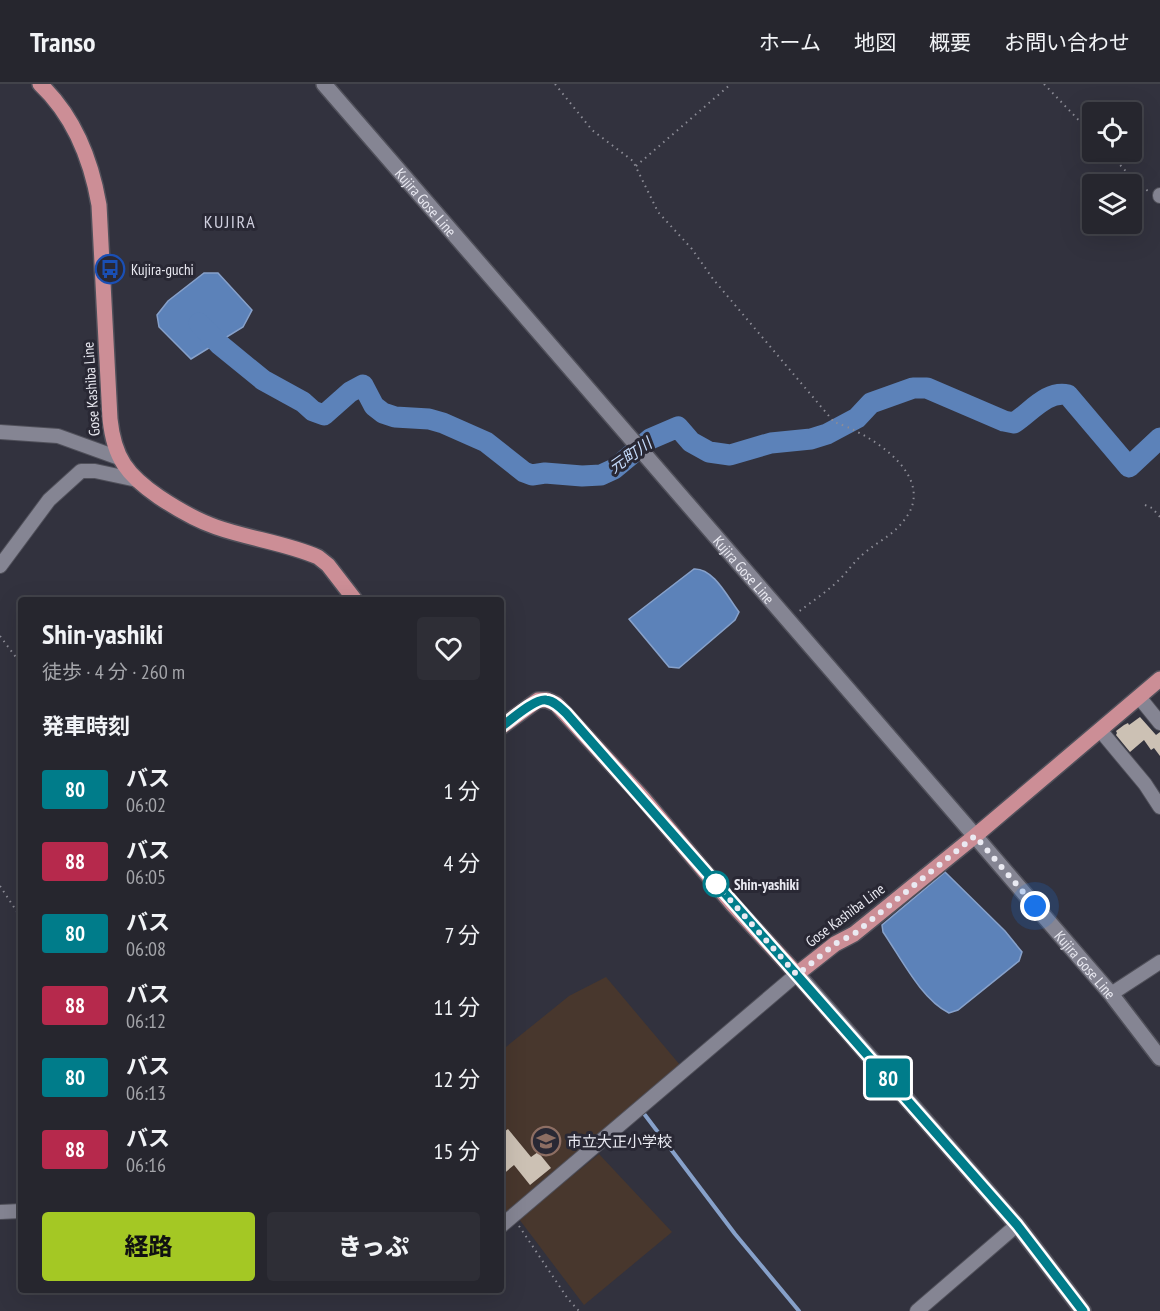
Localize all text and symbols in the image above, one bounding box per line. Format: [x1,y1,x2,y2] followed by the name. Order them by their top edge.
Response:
[30,23,95,60] text: Transo
[759,29,821,56] text: ホーム
[854,29,896,56] text: 地図
[929,29,971,56] text: 概要
[1004,29,1130,56] text: お問い合わせ
[1082,102,1142,234] map controls
[1082,102,1142,162] button: locate
[391,164,461,240] street label: Kujira Gose Line
[1082,174,1142,234] button: layers
[204,210,256,233] district label: KUJIRA
[94,253,126,285] bus stop icon: Kujira-guchi
[131,260,194,279] place label: Kujira-guchi
[78,341,104,437] street label: Gose Kashiba Line
[605,432,657,477] water label: 元町川
[709,531,779,607] street label: Kujira Gose Line
[42,615,163,652] text: Shin-yashiki
[417,617,480,680] button: heart
[42,659,185,685] text: 徒歩 · 4 分 · 260 m
[42,712,130,740] text: 発車時刻
[126,764,170,792] text: バス
[65,776,85,803] text: 80
[443,777,480,805] text: 1 分
[126,792,166,818] text: 06:02
[126,836,170,864] text: バス
[65,848,85,875] text: 88
[443,849,480,877] text: 4 分
[126,864,166,890] text: 06:05
[703,871,729,897] marker: Shin-yashiki
[734,875,799,894] place label: Shin-yashiki
[802,879,888,951] street label: Gose Kashiba Line
[1020,891,1050,921] your location
[126,908,170,936] text: バス
[65,920,85,947] text: 80
[444,921,480,949] text: 7 分
[1051,926,1120,1002] street label: Kujira Gose Line
[126,936,166,962] text: 06:08
[126,980,170,1008] text: バス
[65,992,85,1019] text: 88
[434,993,480,1021] text: 11 分
[126,1008,166,1034] text: 06:12
[126,1052,170,1080] text: バス
[861,1058,915,1098] line badge: 80
[65,1064,85,1091] text: 80
[434,1065,480,1093] text: 12 分
[878,1065,898,1092] text: 80
[126,1080,166,1106] text: 06:13
[126,1124,170,1152] text: バス
[530,1125,562,1157] school or university icon: 市立大正小学校
[567,1132,672,1151] place label: 市立大正小学校
[65,1136,85,1163] text: 88
[434,1137,480,1165] text: 15 分
[126,1152,166,1178] text: 06:16
[42,1212,255,1281] button: 経路
[267,1212,480,1281] button: きっぷ

